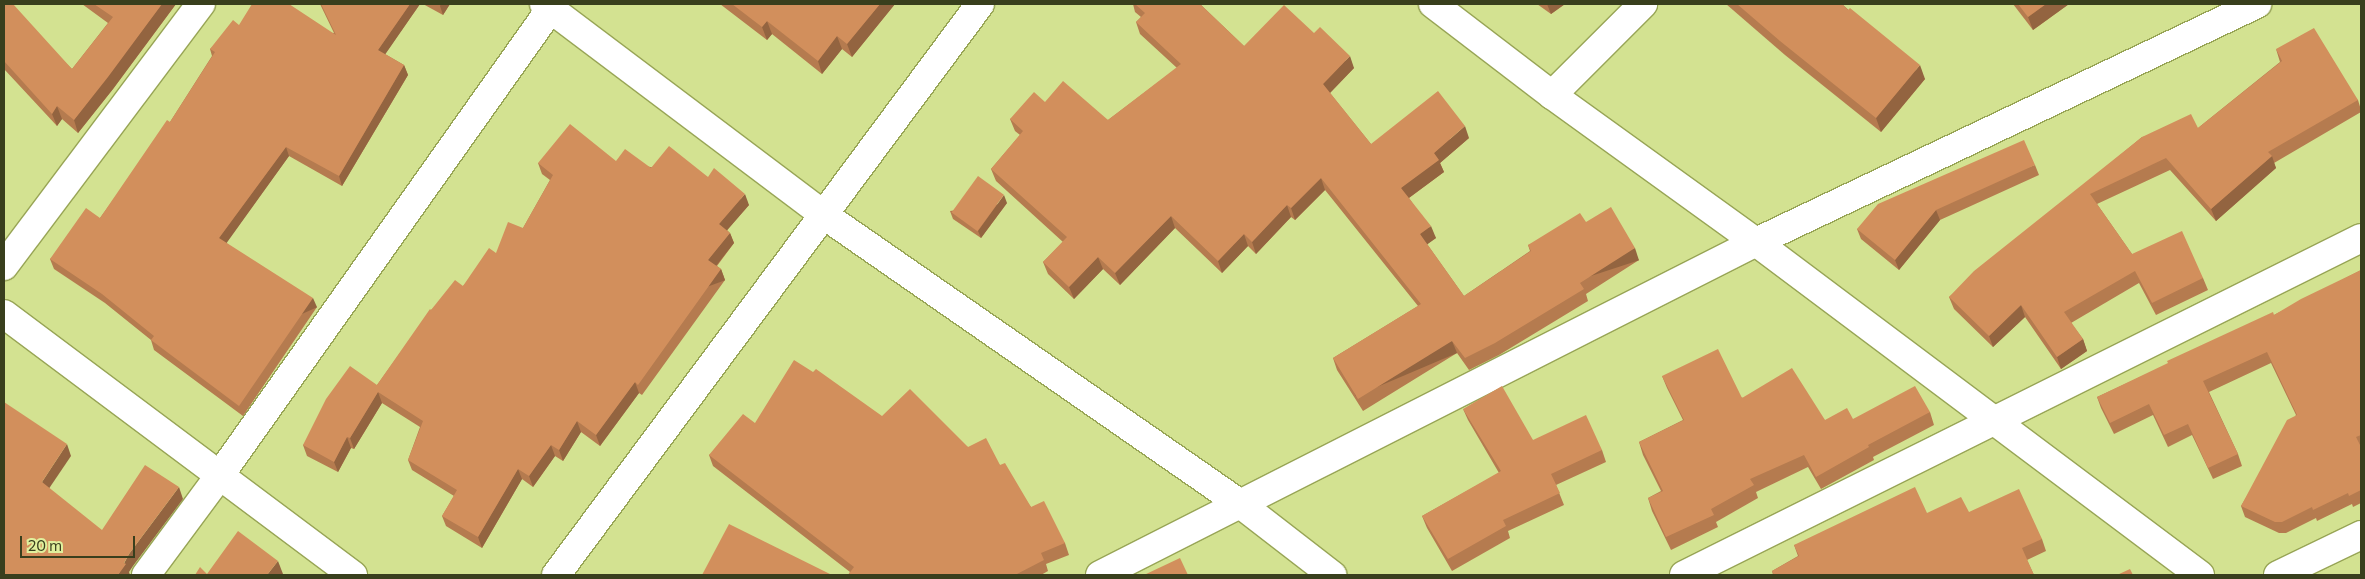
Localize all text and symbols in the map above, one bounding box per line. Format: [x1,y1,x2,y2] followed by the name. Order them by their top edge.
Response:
[22,526,138,558] scale bar
[28,536,62,554] text: 20 m

